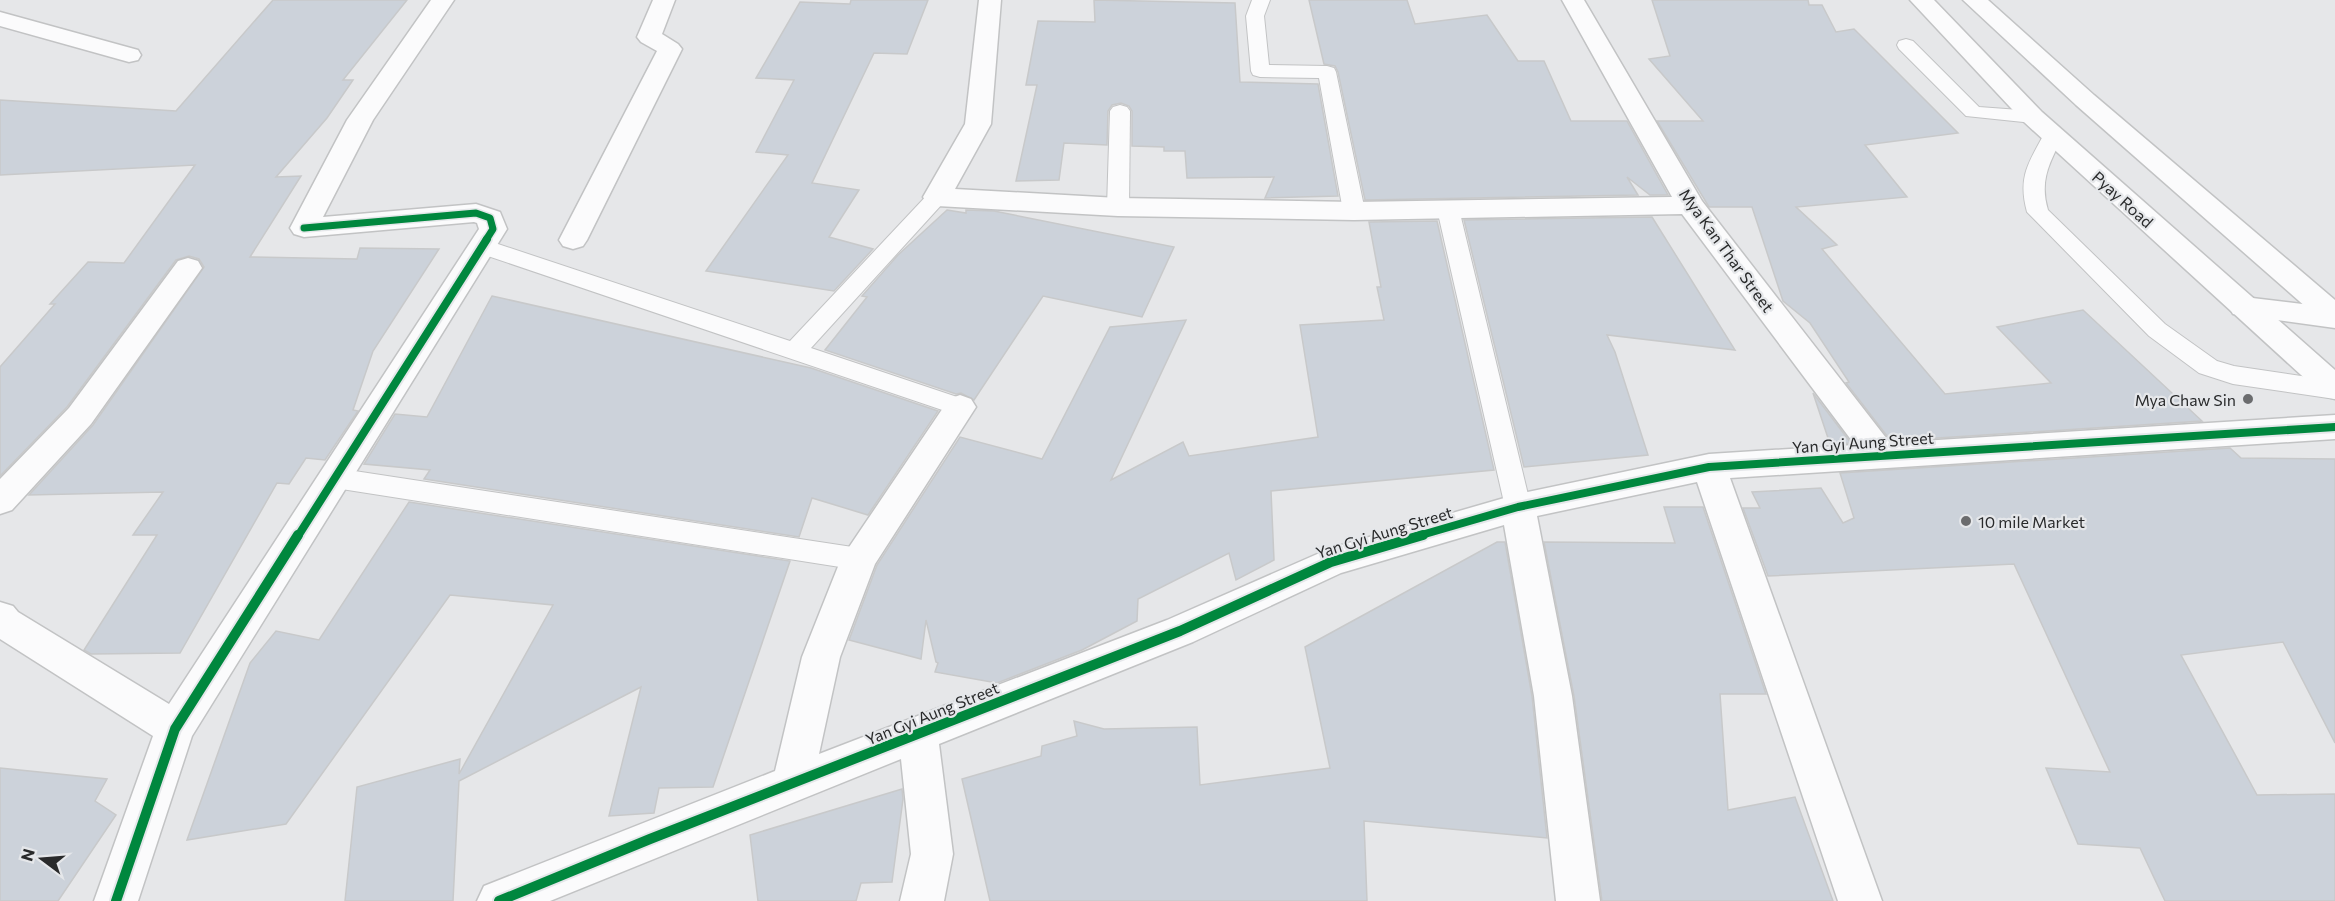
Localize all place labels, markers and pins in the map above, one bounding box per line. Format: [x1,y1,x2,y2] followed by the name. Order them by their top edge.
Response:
[2135,390,2236,409] place label: Mya Chaw Sin
[2241,392,2255,406] marker: Mya Chaw Sin
[1978,512,2086,531] place label: 10 mile Market
[1959,514,1973,528] marker: 10 mile Market

